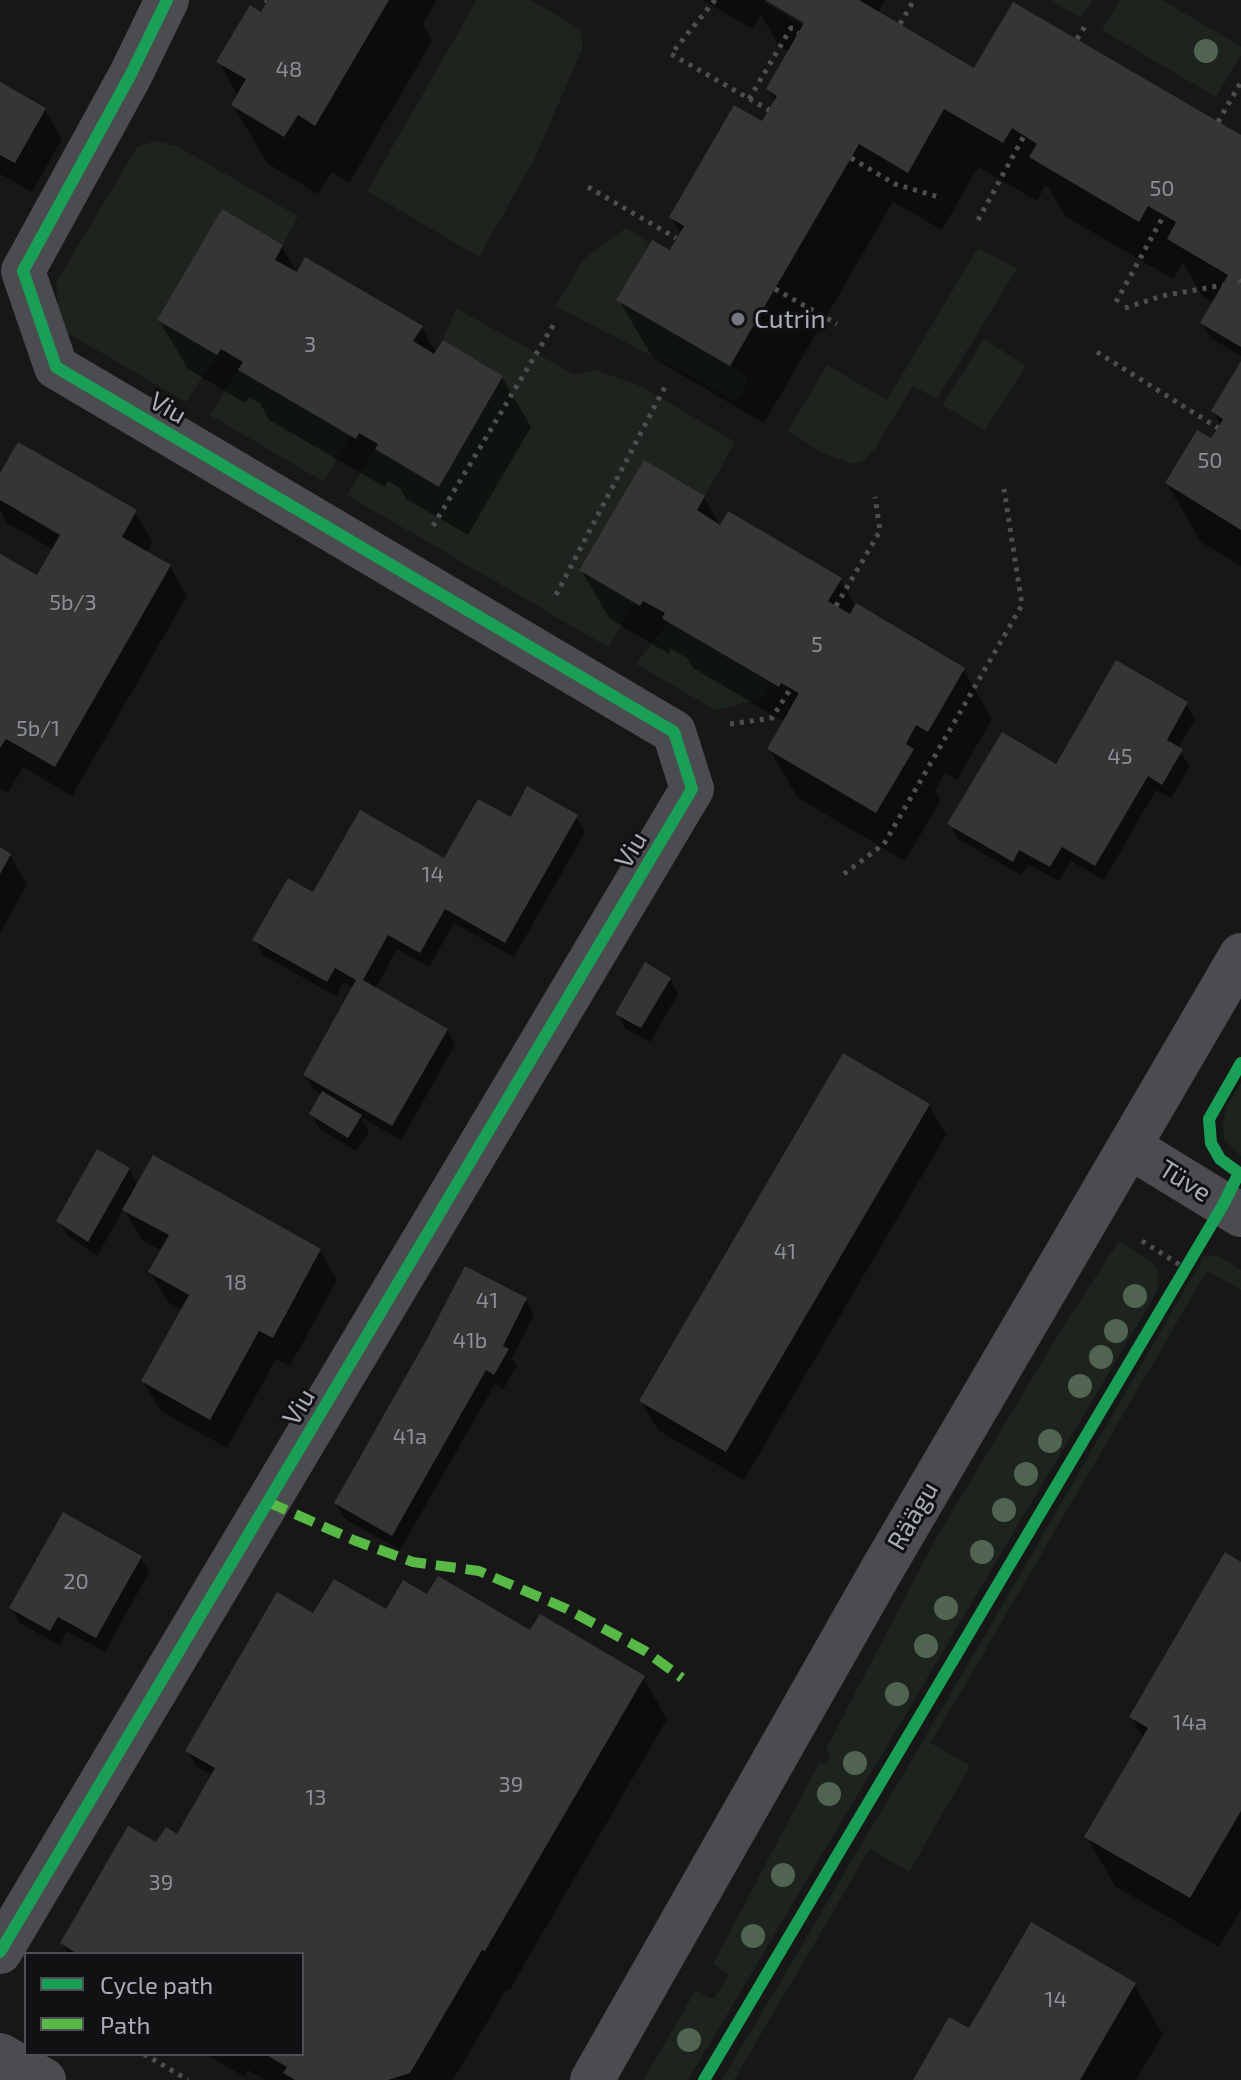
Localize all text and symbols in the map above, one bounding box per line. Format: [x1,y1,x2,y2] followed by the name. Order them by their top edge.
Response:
[276,57,302,83] house number: 48
[1149,176,1175,202] house number: 50
[754,303,826,335] place label: Cutrin
[729,310,747,328] marker: Cutrin
[304,332,316,358] house number: 3
[144,385,192,431] street label: Viu
[1197,448,1223,474] house number: 50
[49,590,97,616] house number: 5b/3
[811,632,823,658] house number: 5
[16,716,60,742] house number: 5b/1
[1107,744,1133,770] house number: 45
[608,826,654,874] street label: Viu
[422,862,444,888] house number: 14
[1153,1153,1217,1209] street label: Tüve
[774,1239,796,1265] house number: 41
[225,1270,247,1296] house number: 18
[476,1288,498,1314] house number: 41
[453,1328,487,1354] house number: 41b
[276,1383,322,1431] street label: Viu
[393,1424,427,1450] house number: 41a
[881,1476,945,1556] street label: Räägu
[63,1569,89,1595] house number: 20
[1173,1710,1207,1736] house number: 14a
[499,1772,523,1798] house number: 39
[306,1785,326,1811] house number: 13
[149,1870,173,1896] house number: 39
[24,1952,304,2056] legend
[100,1970,213,1999] text: Cycle path
[1045,1987,1067,2013] house number: 14
[100,2010,150,2039] text: Path

